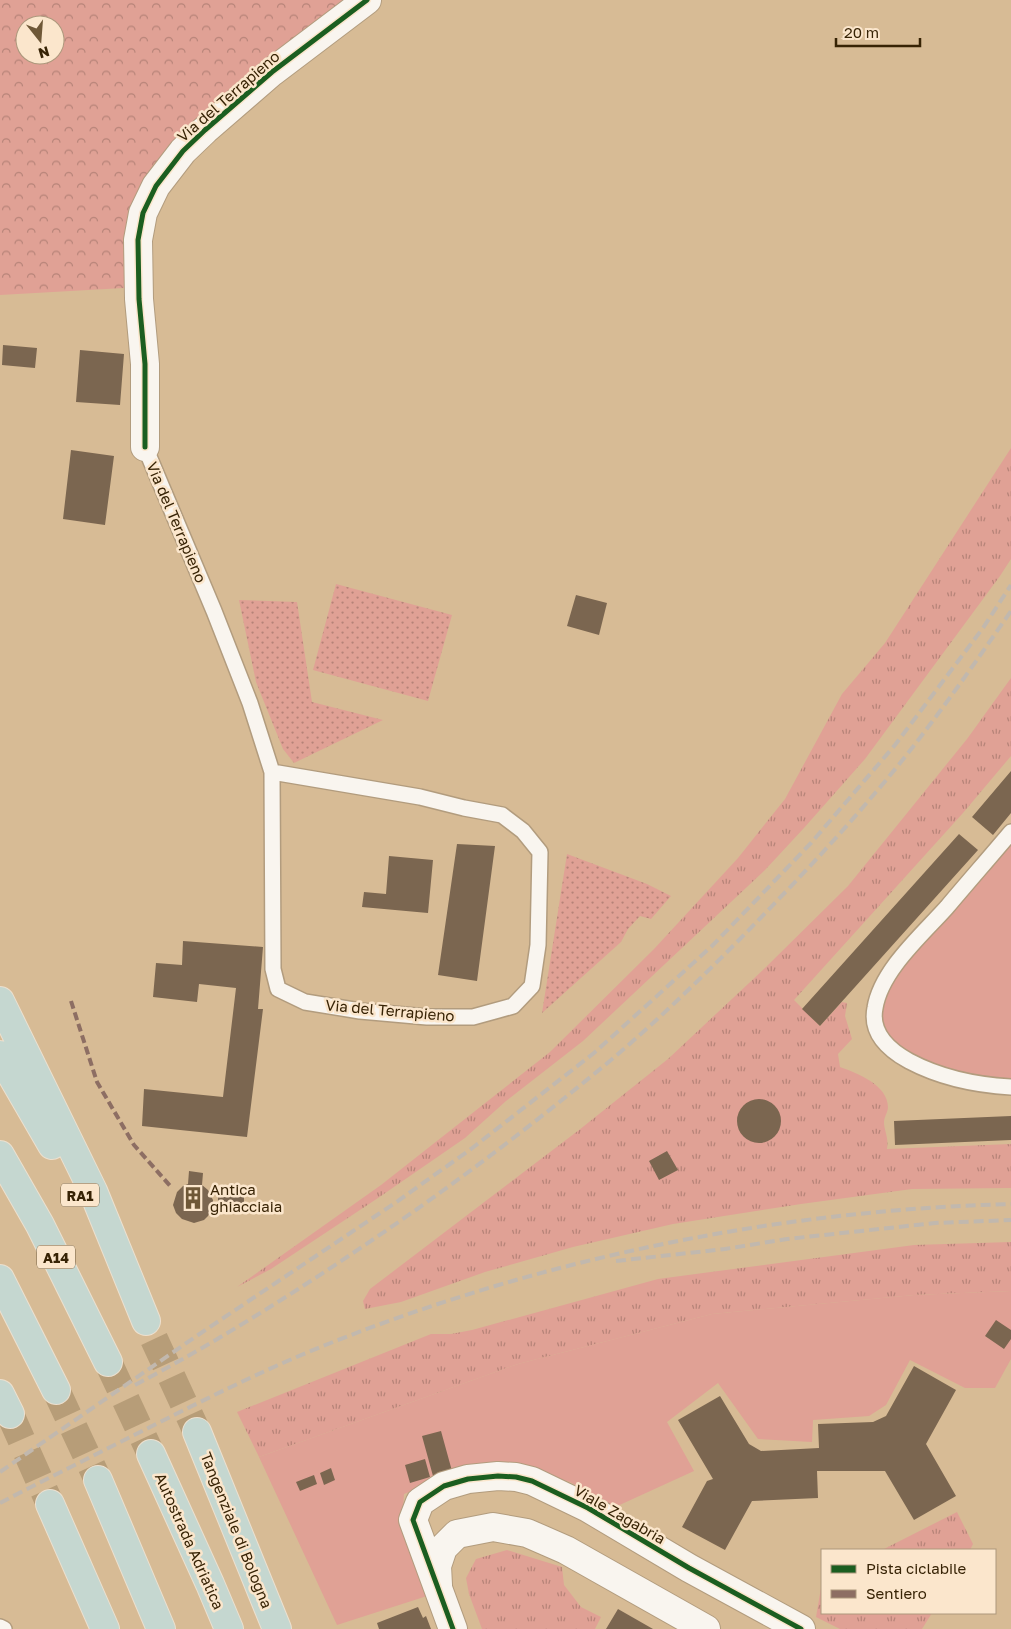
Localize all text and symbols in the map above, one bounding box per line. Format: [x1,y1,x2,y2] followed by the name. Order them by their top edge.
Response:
[15,15,65,65] north arrow
[836,15,920,47] scale bar
[844,23,879,41] text: 20 m
[36,43,52,63] text: N
[173,47,283,145] street label: Via del Terrapieno
[143,459,211,585] street label: Via del Terrapieno
[325,995,455,1025] street label: Via del Terrapieno
[210,1180,282,1215] place label: Antica ghiacciaia
[61,1184,99,1206] road number: RA1
[180,1185,206,1211] building icon: Antica ghiacciaia
[37,1246,75,1268] road number: A14
[197,1449,277,1611] street label: Tangenziale di Bologna
[152,1470,228,1612] street label: Autostrada Adriatica
[571,1481,669,1547] street label: Viale Zagabria
[821,1549,996,1614] legend
[866,1559,967,1577] text: Pista ciclabile
[866,1584,927,1602] text: Sentiero

